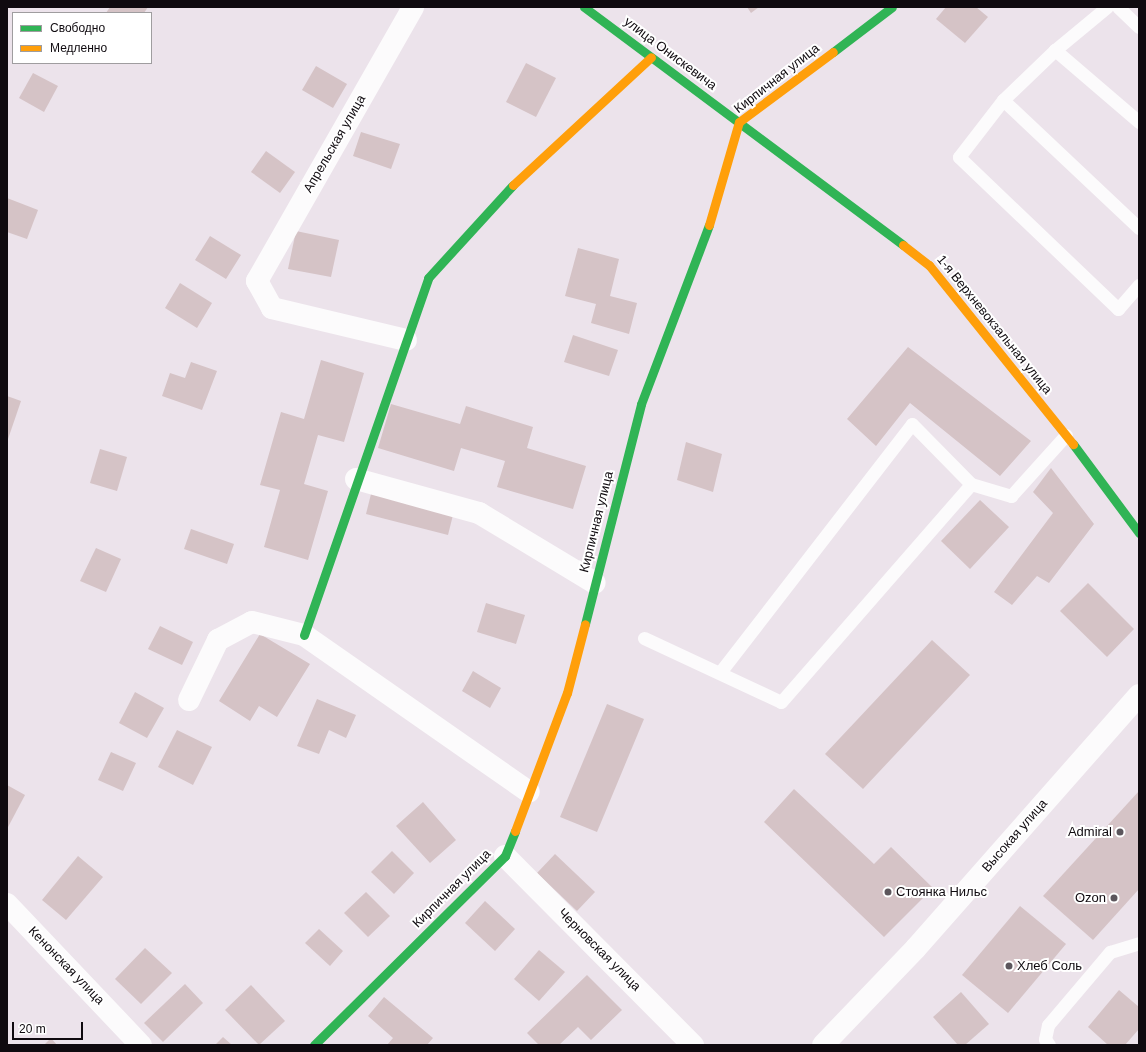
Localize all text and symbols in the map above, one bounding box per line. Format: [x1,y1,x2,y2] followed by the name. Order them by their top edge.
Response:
[12,12,152,64] legend
[621,14,719,94] street label: улица Онискевича
[50,21,105,35] text: Свободно
[50,41,107,55] text: Медленно
[731,41,823,117] street label: Кирпичная улица
[301,92,369,196] street label: Апрельская улица
[933,252,1055,398] street label: 1-я Верхневокзальная улица
[577,470,617,574] street label: Кирпичная улица
[979,796,1051,876] street label: Высокая улица
[1068,824,1112,840] place label: Admiral
[1115,827,1125,837] marker: Admiral
[410,847,494,931] street label: Кирпичная улица
[896,884,987,900] place label: Стоянка Нильс
[883,887,893,897] marker: Стоянка Нильс
[1075,890,1106,906] place label: Ozon
[1109,893,1119,903] marker: Ozon
[554,905,644,995] street label: Черновская улица
[25,924,107,1008] street label: Кенонская улица
[1017,958,1082,974] place label: Хлеб Соль
[1004,961,1014,971] marker: Хлеб Соль
[14,1014,85,1040] scale bar
[19,1022,46,1036] text: 20 m

